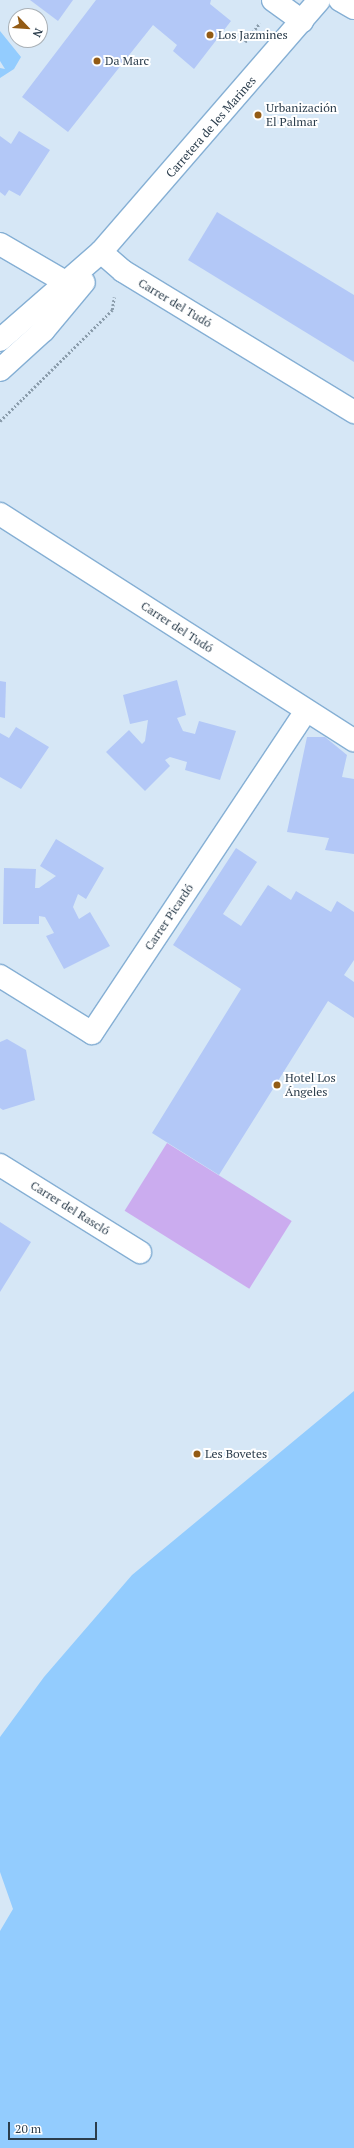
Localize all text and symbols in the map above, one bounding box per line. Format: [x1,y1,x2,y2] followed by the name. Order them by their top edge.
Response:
[8,8,48,48] north arrow
[30,26,46,39] text: N
[218,28,288,42] place label: Los Jazmines
[205,30,215,40] marker: Los Jazmines
[105,54,149,68] place label: Da Marc
[92,56,102,66] marker: Da Marc
[163,73,259,181] street label: Carretera de les Marines
[266,101,337,129] place label: Urbanización El Palmar
[253,110,263,120] marker: Urbanización El Palmar
[136,275,214,331] street label: Carrer del Tudó
[138,598,216,656] street label: Carrer del Tudó
[142,881,196,953] street label: Carrer Picardó
[285,1071,336,1099] place label: Hotel Los Ángeles
[272,1080,282,1090] marker: Hotel Los Ángeles
[28,1178,112,1238] street label: Carrer del Rascló
[205,1447,267,1461] place label: Les Bovetes
[192,1449,202,1459] marker: Les Bovetes
[10,2114,99,2140] scale bar
[15,2121,41,2136] text: 20 m

